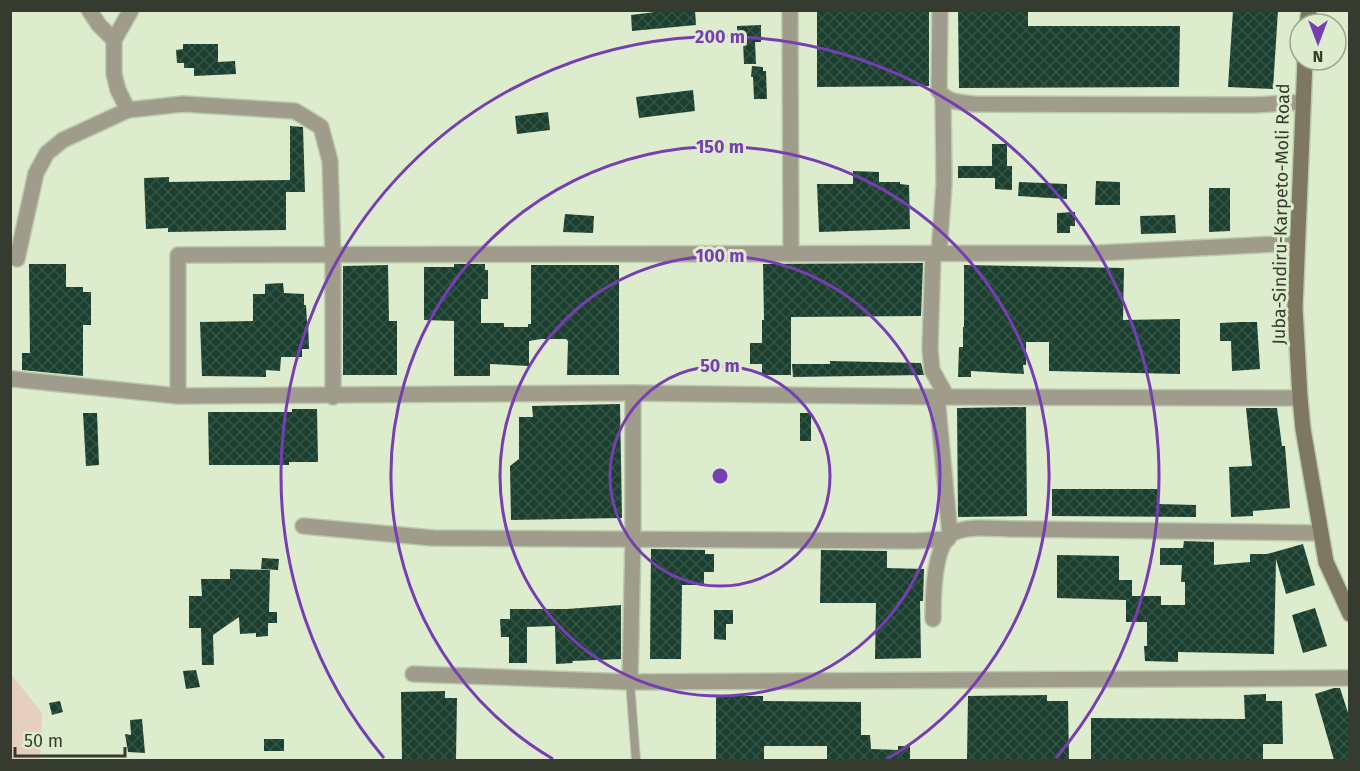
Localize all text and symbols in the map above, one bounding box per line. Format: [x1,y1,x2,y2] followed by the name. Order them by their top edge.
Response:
[1288,12,1348,72] north arrow
[695,26,745,48] text: 200 m
[1313,47,1323,66] text: N
[1268,83,1294,345] street label: Juba-Sindiru-Karpeto-Moli Road
[696,136,744,158] text: 150 m
[696,245,744,267] text: 100 m
[700,355,740,377] text: 50 m
[710,466,730,486] centre of rings
[15,720,124,758] scale bar
[24,730,63,752] text: 50 m

